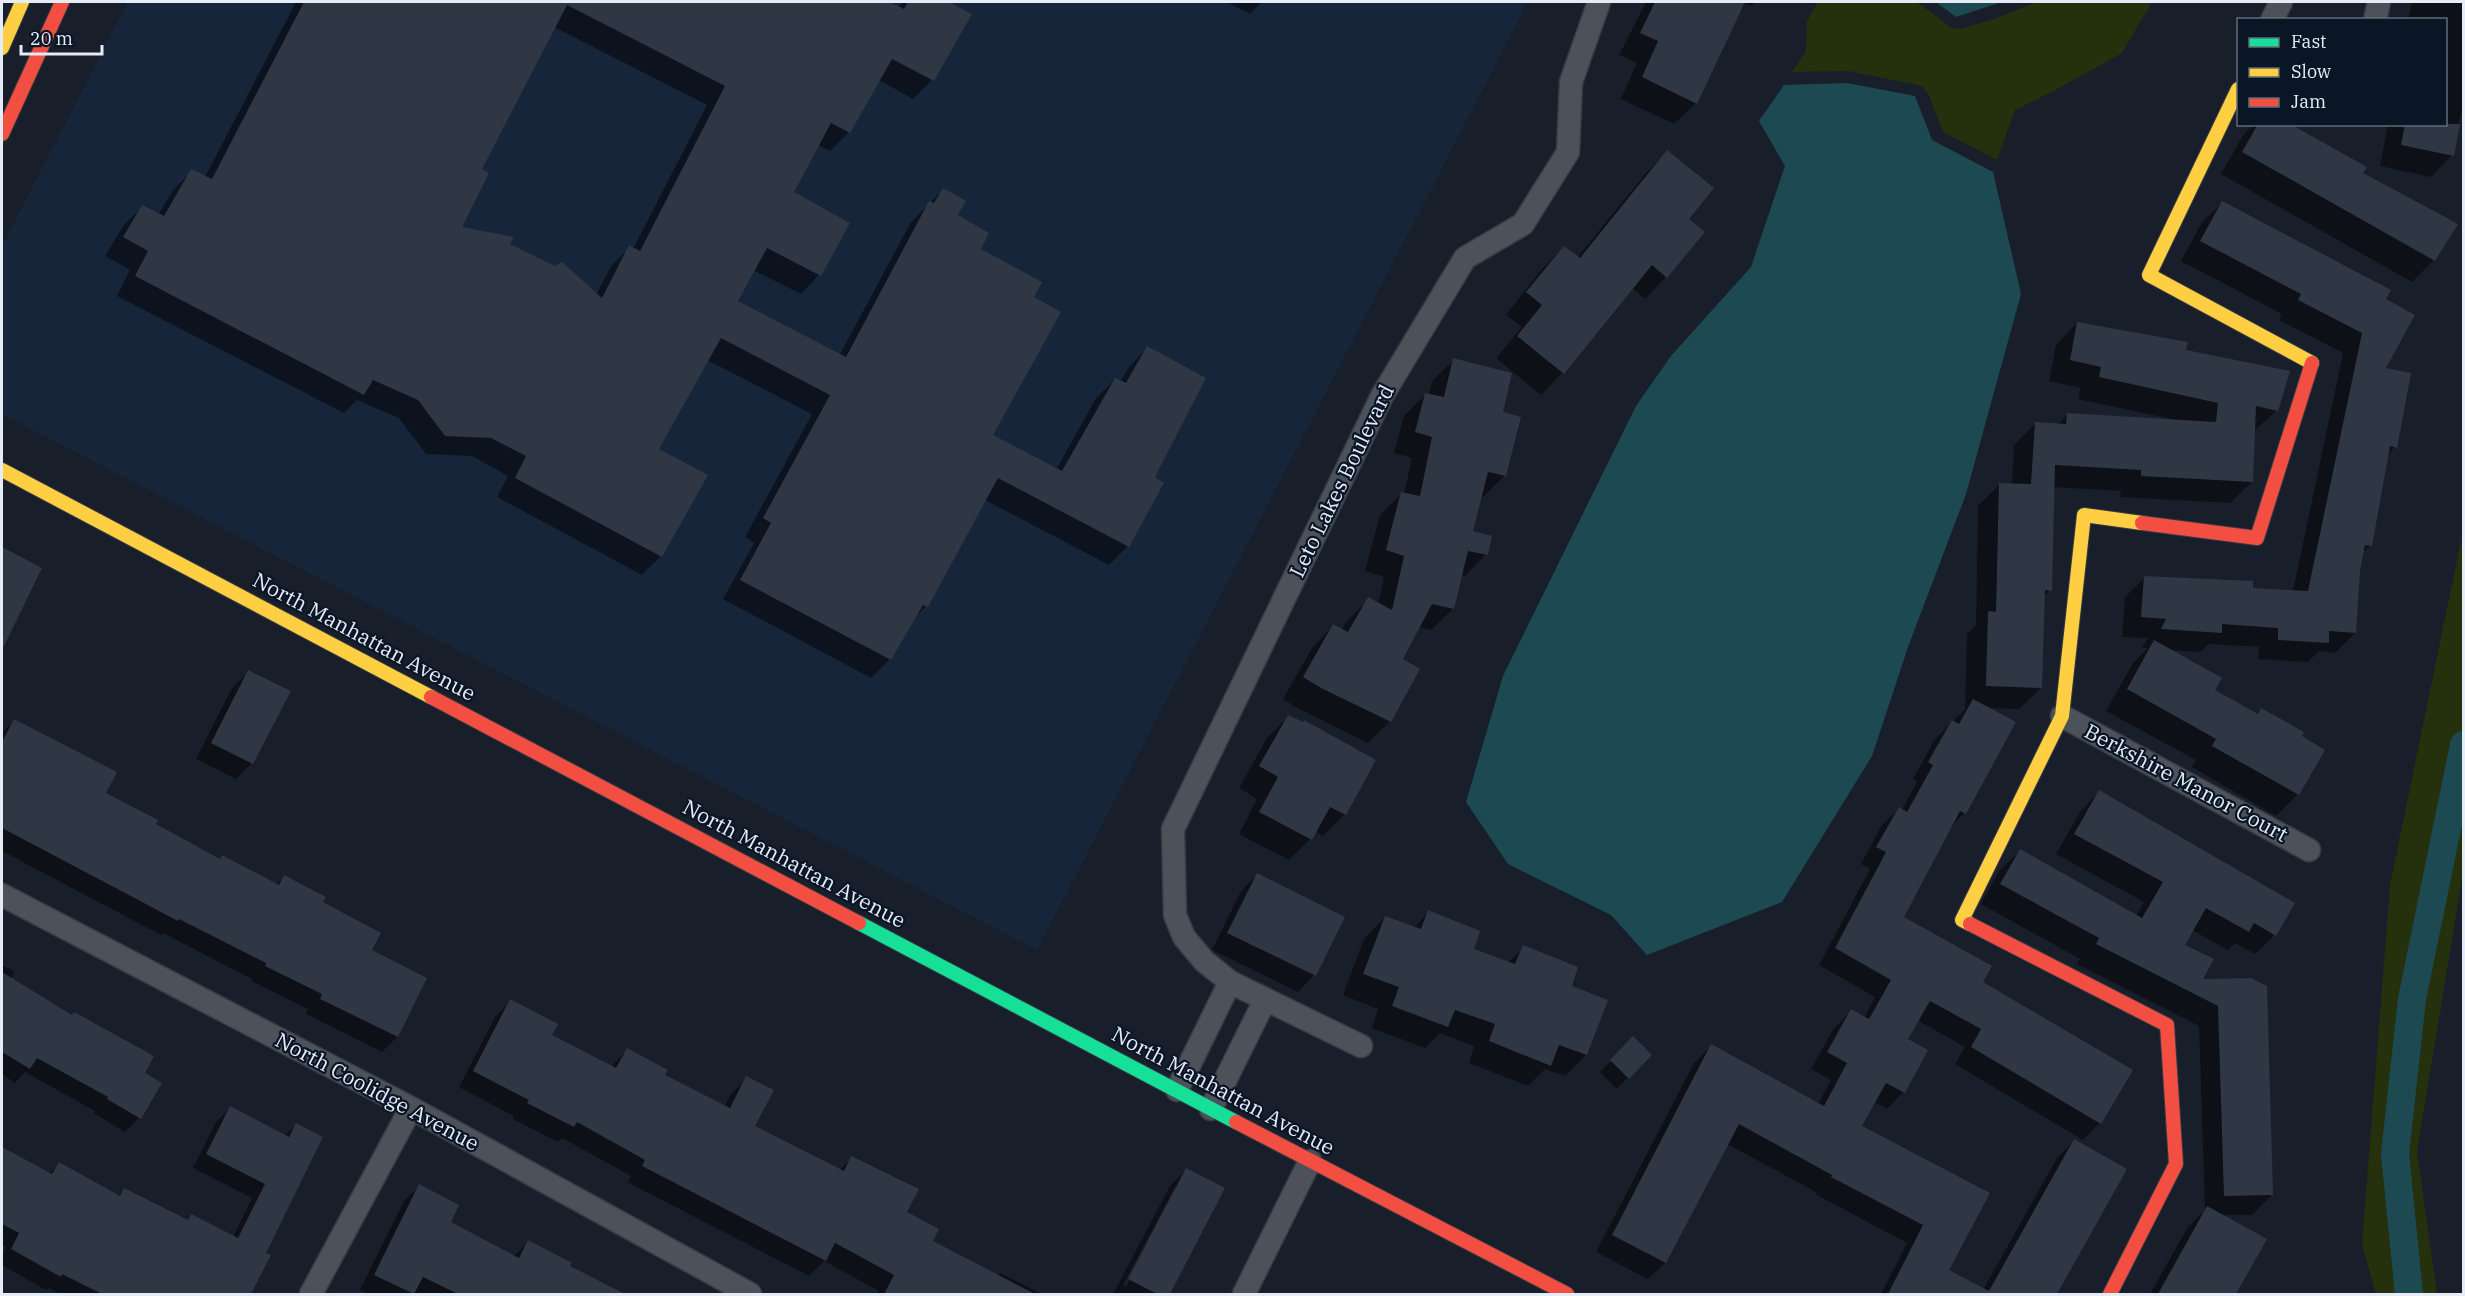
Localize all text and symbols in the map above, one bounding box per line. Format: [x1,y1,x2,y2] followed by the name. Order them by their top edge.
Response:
[21,18,102,56] scale bar
[2237,18,2447,126] legend
[30,27,73,50] text: 20 m
[2291,30,2326,53] text: Fast
[2291,60,2331,83] text: Slow
[2291,90,2326,113] text: Jam
[1282,379,1400,582] street label: Leto Lakes Boulevard
[248,565,481,707] street label: North Manhattan Avenue
[2080,717,2293,848] street label: Berkshire Manor Court
[678,792,911,934] street label: North Manhattan Avenue
[1107,1019,1340,1161] street label: North Manhattan Avenue
[271,1025,484,1157] street label: North Coolidge Avenue

